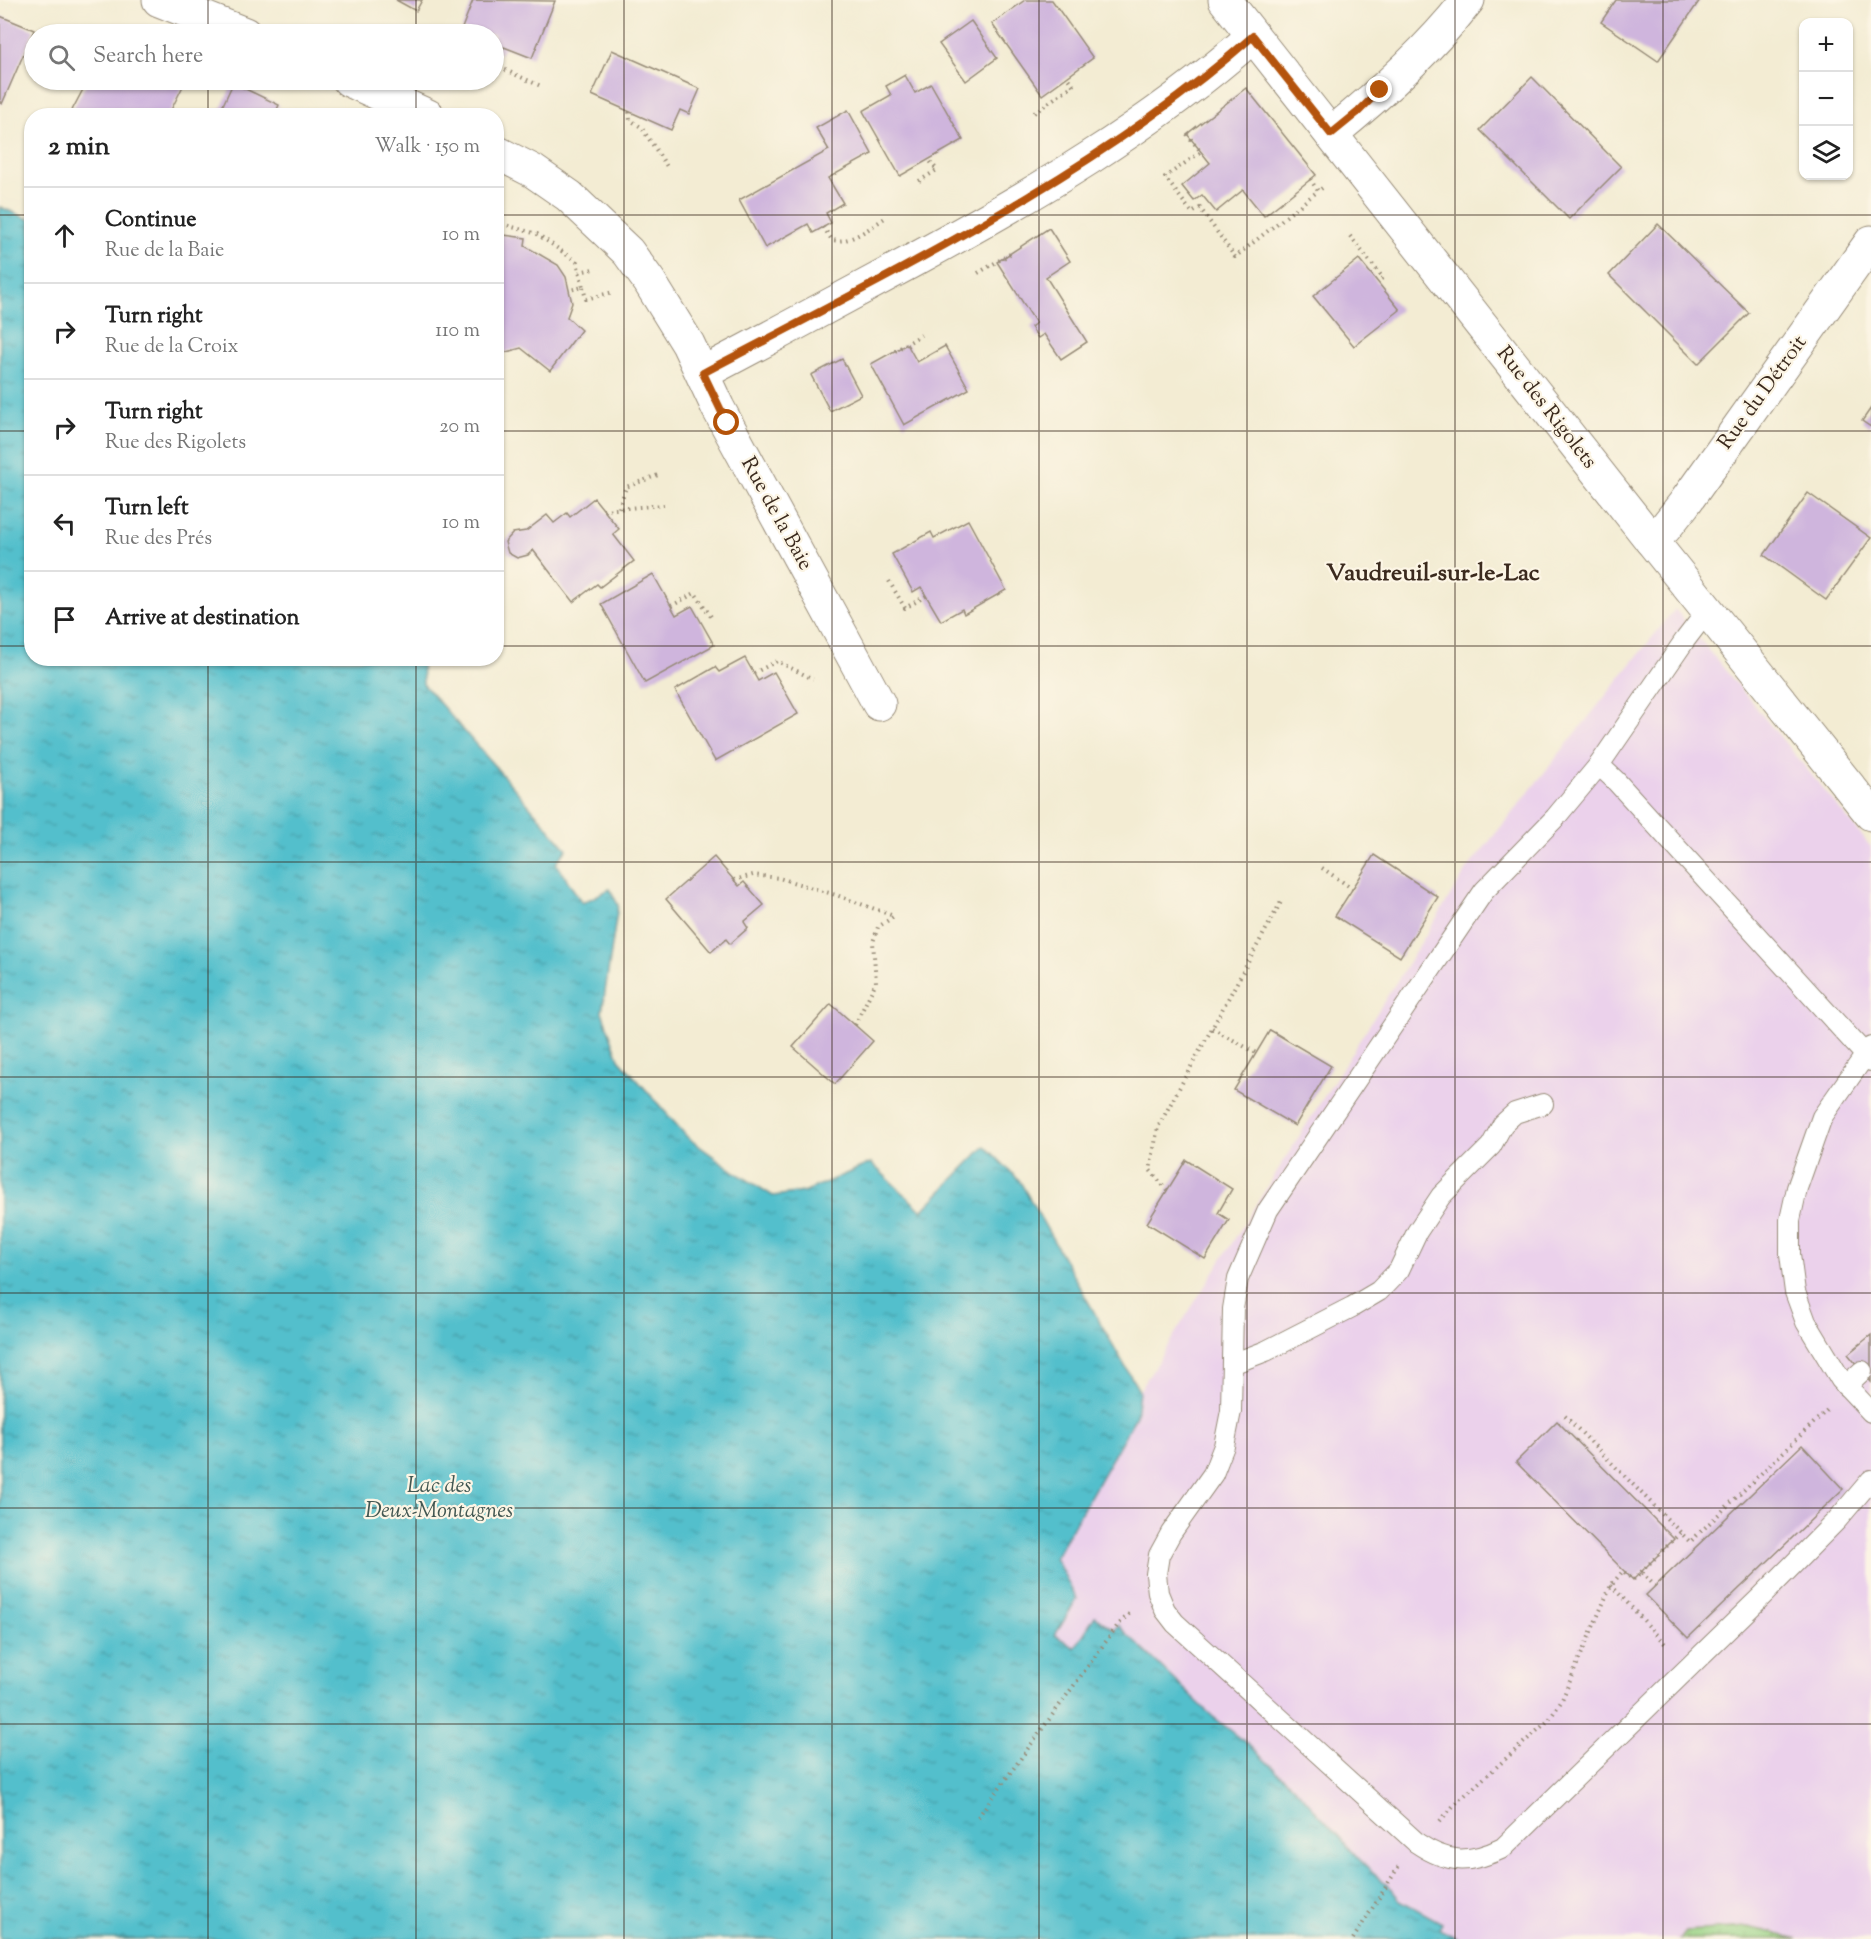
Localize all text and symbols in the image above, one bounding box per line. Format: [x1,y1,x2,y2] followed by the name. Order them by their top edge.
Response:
[1799,18,1853,180] map controls
[1799,18,1853,72] button: +
[24,24,504,90] search box
[45,41,78,74] icon: search
[93,41,203,73] text: Search here
[1799,72,1853,126] button: −
[1366,76,1392,102] route end
[1799,126,1853,180] button: layers
[48,129,110,166] text: 2 min
[374,133,480,162] text: Walk · 150 m
[105,205,196,237] text: Continue
[48,219,81,252] icon: ahead
[442,221,480,250] text: 10 m
[105,237,224,266] text: Rue de la Baie
[105,301,202,333] text: Turn right
[48,315,81,348] icon: right
[435,317,480,346] text: 110 m
[1711,330,1815,456] street label: Rue du Détroit
[105,333,239,362] text: Rue de la Croix
[1489,340,1603,476] street label: Rue des Rigolets
[105,397,202,429] text: Turn right
[713,409,739,435] route start
[48,411,81,444] icon: right
[439,413,480,442] text: 20 m
[105,429,246,458] text: Rue des Rigolets
[733,452,819,576] street label: Rue de la Baie
[105,493,188,525] text: Turn left
[48,507,81,540] icon: left
[442,509,480,538] text: 10 m
[105,525,212,554] text: Rue des Prés
[1326,557,1540,591] district label: Vaudreuil-sur-le-Lac
[48,603,81,636] icon: arrive
[105,603,300,635] text: Arrive at destination
[365,1471,513,1528] water label: Lac des Deux-Montagnes

